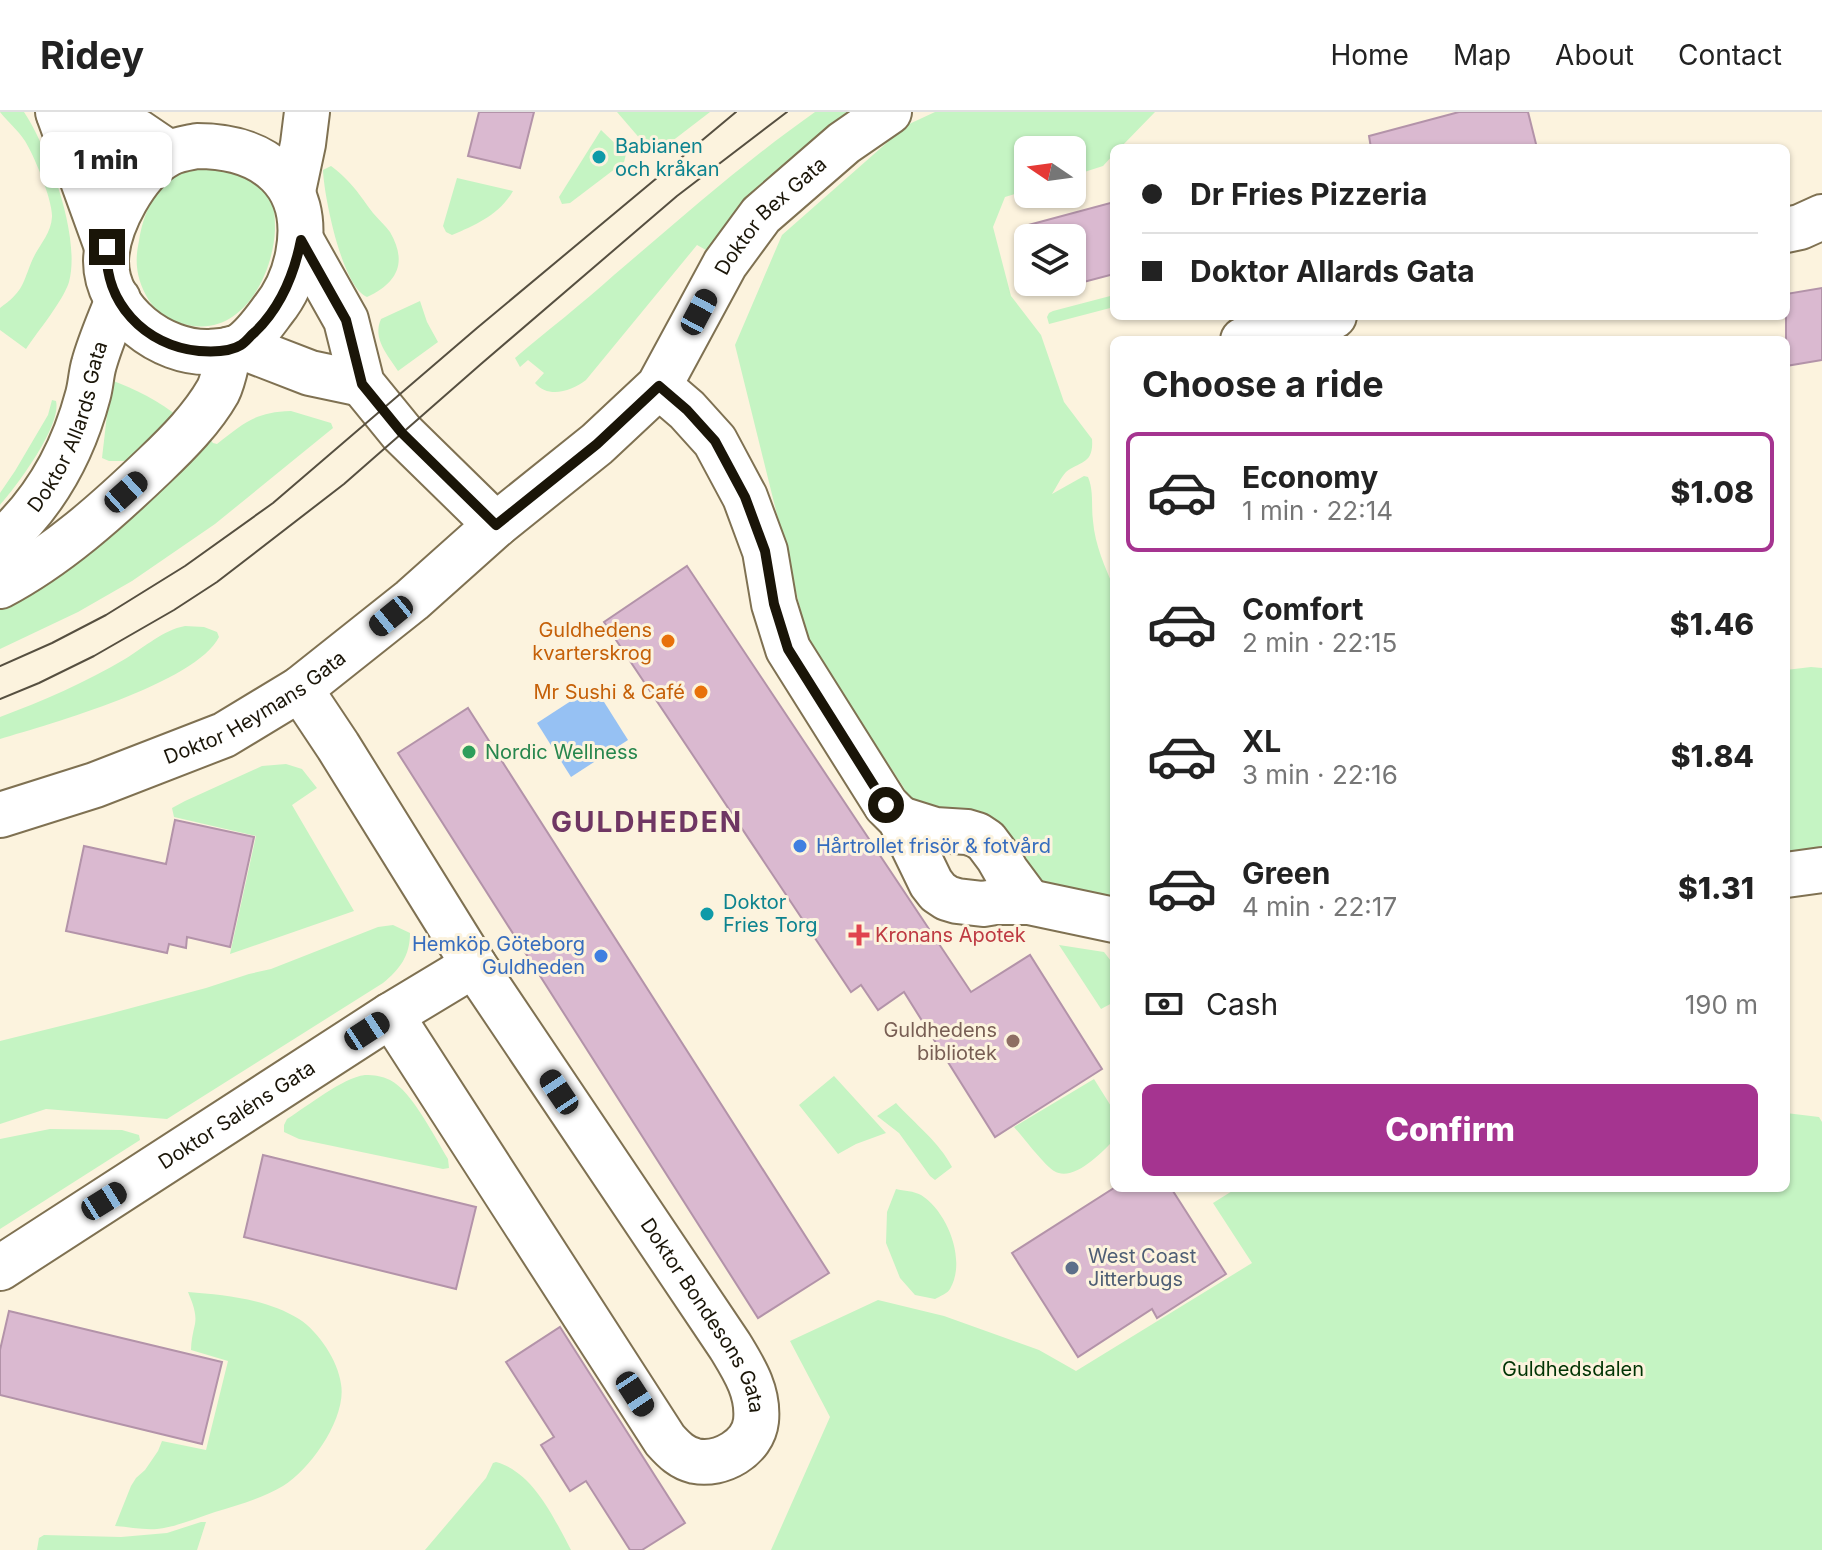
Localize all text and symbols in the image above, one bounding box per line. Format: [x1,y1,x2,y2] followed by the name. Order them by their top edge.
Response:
[40,32,144,78] text: Ridey
[1330,38,1409,72] text: Home
[1453,38,1511,72] text: Map
[1555,38,1634,72] text: About
[1678,38,1782,72] text: Contact
[41,131,173,187] callout: 1 min
[615,134,720,181] place label: Babianen och kråkan
[1014,136,1086,208] north arrow
[1014,136,1086,296] map controls
[73,144,139,175] text: 1 min
[590,148,608,166] marker: Babianen och kråkan
[709,152,831,279] street label: Doktor Bex Gata
[1190,176,1428,212] text: Dr Fries Pizzeria
[1014,224,1086,296] button: layers
[89,229,125,265] route end
[1190,253,1475,289] text: Doktor Allards Gata
[677,285,721,339] car
[22,338,112,517] street label: Doktor Allards Gata
[1142,362,1384,406] text: Choose a ride
[1146,456,1218,528] icon: car
[1242,459,1378,495] text: Economy
[100,467,152,517] car
[1671,474,1754,510] text: $1.08
[1242,495,1393,526] text: 1 min · 22:14
[1146,588,1218,660] icon: car
[1242,591,1363,627] text: Comfort
[365,592,417,640] car
[1670,606,1754,642] text: $1.46
[532,618,652,665] place label: Guldhedens kvarterskrog
[1242,627,1397,658] text: 2 min · 22:15
[659,632,677,650] marker: Guldhedens kvarterskrog
[160,646,350,769] street label: Doktor Heymans Gata
[533,680,685,704] place label: Mr Sushi & Café
[692,683,710,701] marker: Mr Sushi & Café
[1146,720,1218,792] icon: car
[1242,723,1281,759] text: XL
[1671,738,1754,774] text: $1.84
[485,740,638,764] place label: Nordic Wellness
[460,743,478,761] marker: Nordic Wellness
[1242,759,1398,790] text: 3 min · 22:16
[868,787,904,823] route start
[551,805,743,839] district label: GULDHEDEN
[816,834,1051,858] place label: Hårtrollet frisör & fotvård
[791,837,809,855] marker: Hårtrollet frisör & fotvård
[1146,852,1218,924] icon: car
[1242,855,1330,891] text: Green
[1678,870,1754,906] text: $1.31
[723,890,818,937] place label: Doktor Fries Torg
[1242,891,1397,922] text: 4 min · 22:17
[698,905,716,923] marker: Doktor Fries Torg
[875,923,1026,947] place label: Kronans Apotek
[850,926,868,944] marker: Kronans Apotek
[412,932,585,979] place label: Hemköp Göteborg Guldheden
[592,947,610,965] marker: Hemköp Göteborg Guldheden
[1142,982,1186,1026] icon: cash
[1206,986,1278,1022] text: Cash
[1685,989,1758,1020] text: 190 m
[340,1008,394,1054] car
[883,1018,997,1065] place label: Guldhedens bibliotek
[1004,1032,1022,1050] marker: Guldhedens bibliotek
[154,1055,320,1174] street label: Doktor Saléns Gata
[536,1065,582,1119] car
[1142,1084,1758,1176] button: Confirm
[77,1178,131,1224] car
[636,1214,769,1414] street label: Doktor Bondesons Gata
[1088,1244,1197,1291] place label: West Coast Jitterbugs
[1063,1259,1081,1277] marker: West Coast Jitterbugs
[1502,1357,1644,1381] park label: Guldhedsdalen
[612,1367,658,1421] car

